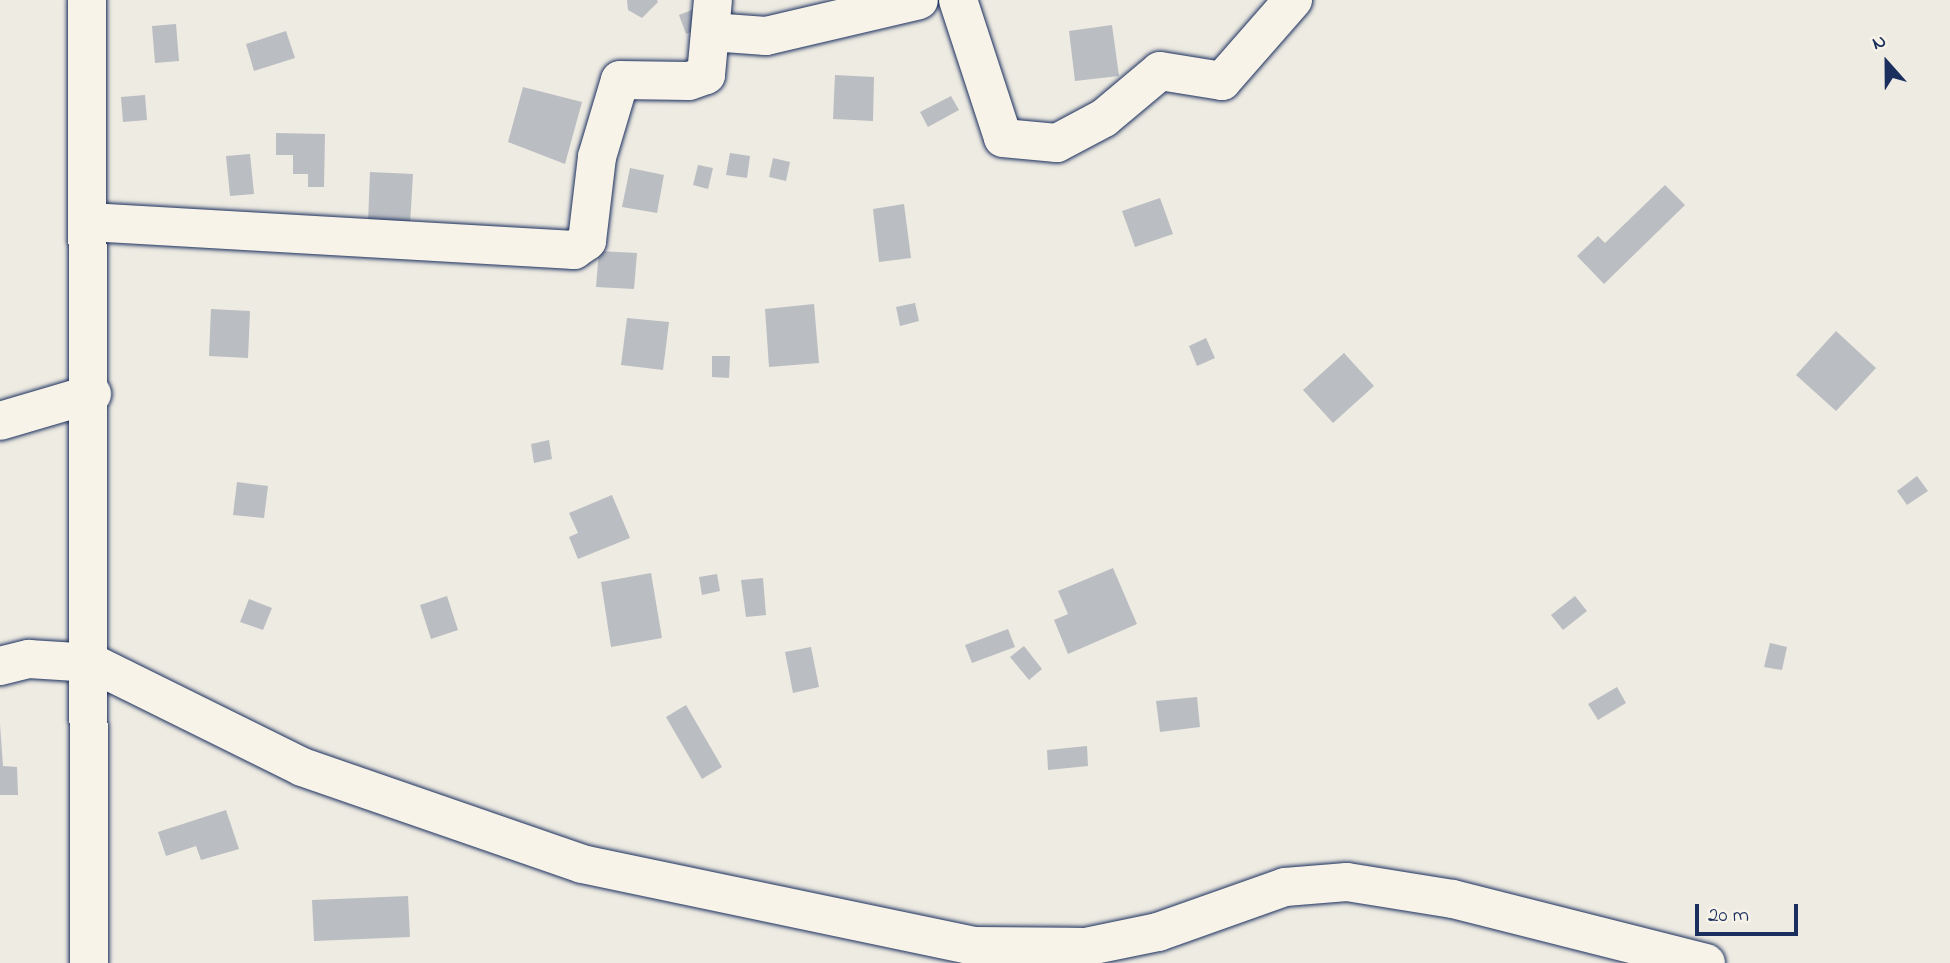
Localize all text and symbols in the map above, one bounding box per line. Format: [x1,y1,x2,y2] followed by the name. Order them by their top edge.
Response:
[1852,28,1922,98] north arrow
[1868,28,1890,58] text: N
[1698,890,1801,934] scale bar
[1708,901,1749,931] text: 20 m

